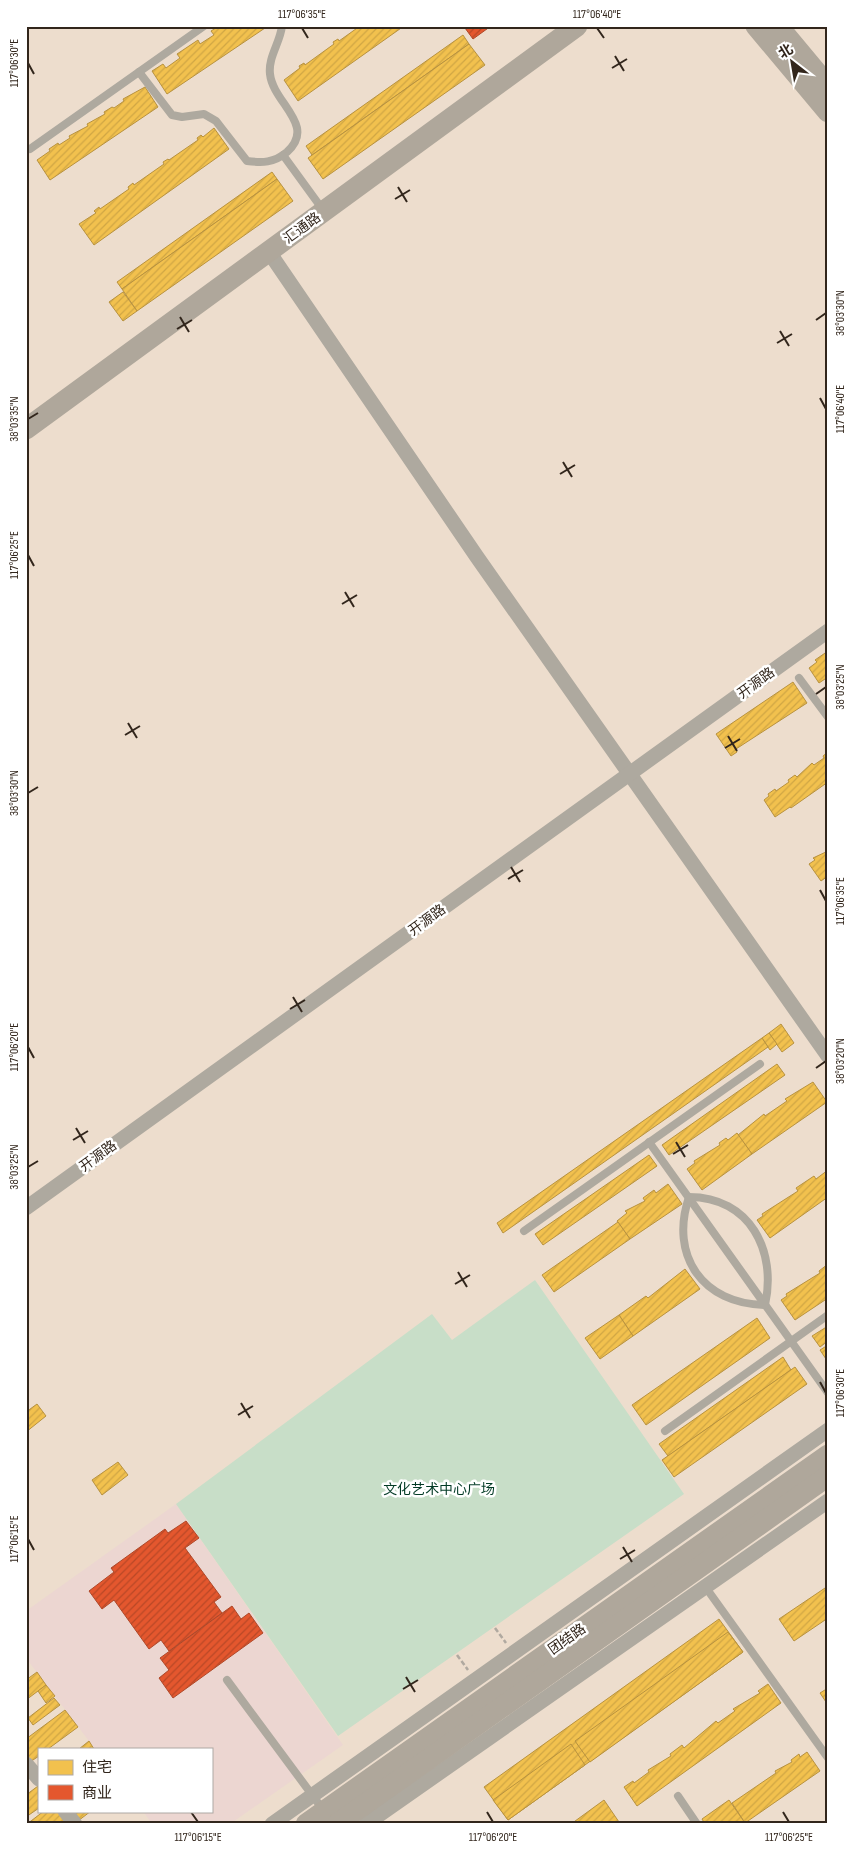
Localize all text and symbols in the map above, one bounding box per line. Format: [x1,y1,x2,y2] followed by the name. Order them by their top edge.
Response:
[278,7,326,22] text: 117°06'35"E
[573,7,621,22] text: 117°06'40"E
[766,38,816,88] north arrow
[7,39,22,87] text: 117°06'30"E
[775,40,796,62] text: 北
[280,209,324,247] street label: 汇通路
[833,290,848,336] text: 38°03'30"N
[833,385,848,433] text: 117°06'40"E
[7,396,22,442] text: 38°03'35"N
[7,531,22,579] text: 117°06'25"E
[734,664,778,702] street label: 开源路
[833,664,848,710] text: 38°03'25"N
[7,770,22,816] text: 38°03'30"N
[833,877,848,925] text: 117°06'35"E
[405,901,449,939] street label: 开源路
[7,1023,22,1071] text: 117°06'20"E
[833,1038,848,1084] text: 38°03'20"N
[76,1137,120,1175] street label: 开源路
[7,1144,22,1190] text: 38°03'25"N
[833,1369,848,1417] text: 117°06'30"E
[383,1481,495,1498] park label: 文化艺术中心广场
[7,1515,22,1563] text: 117°06'15"E
[545,1620,589,1658] street label: 团结路
[38,1748,212,1812] legend
[82,1758,112,1777] text: 住宅
[82,1784,112,1803] text: 商业
[174,1830,222,1845] text: 117°06'15"E
[469,1830,517,1845] text: 117°06'20"E
[765,1830,813,1845] text: 117°06'25"E

